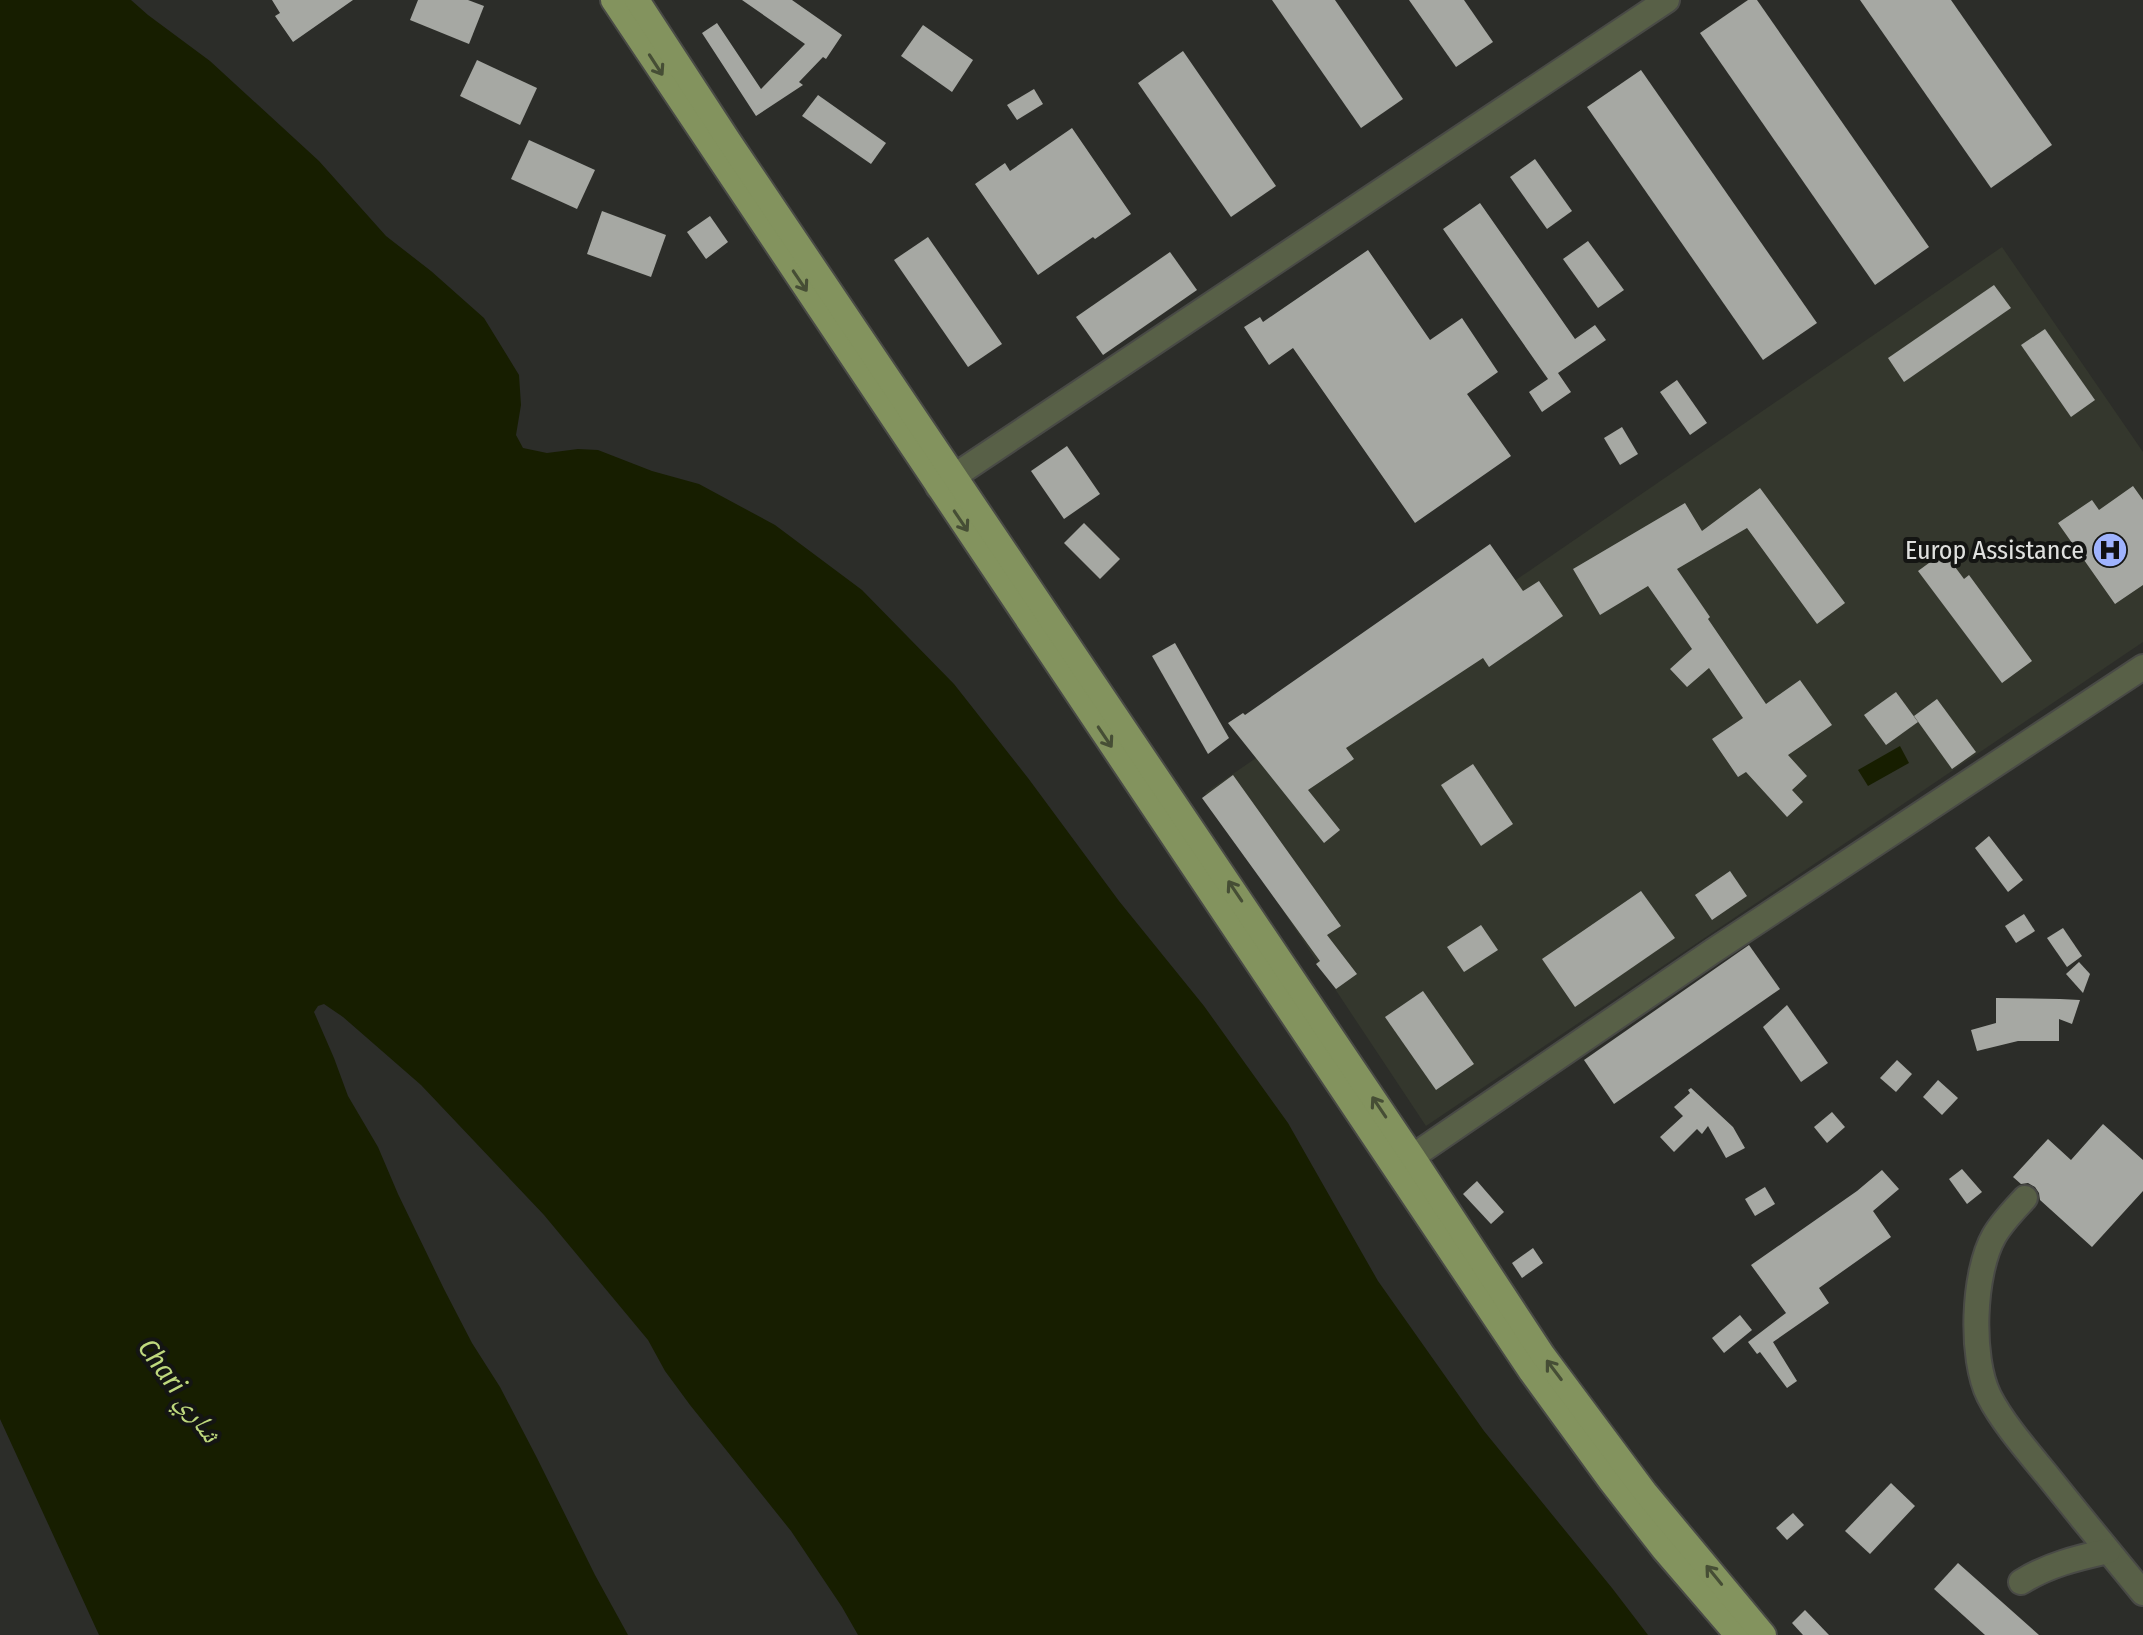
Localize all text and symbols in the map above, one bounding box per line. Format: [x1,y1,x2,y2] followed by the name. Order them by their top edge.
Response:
[648,53,664,76] one-way arrow
[792,270,808,292] one-way arrow
[952,509,969,531] one-way arrow
[2091,531,2129,569] hospital icon: Europ Assistance
[1905,535,2084,566] place label: Europ Assistance
[1097,725,1113,747] one-way arrow
[1226,880,1242,903] one-way arrow
[1371,1096,1387,1119] one-way arrow
[126,1332,229,1453] water label: Chari شاري
[1546,1360,1562,1382] one-way arrow
[1705,1565,1723,1586] one-way arrow

